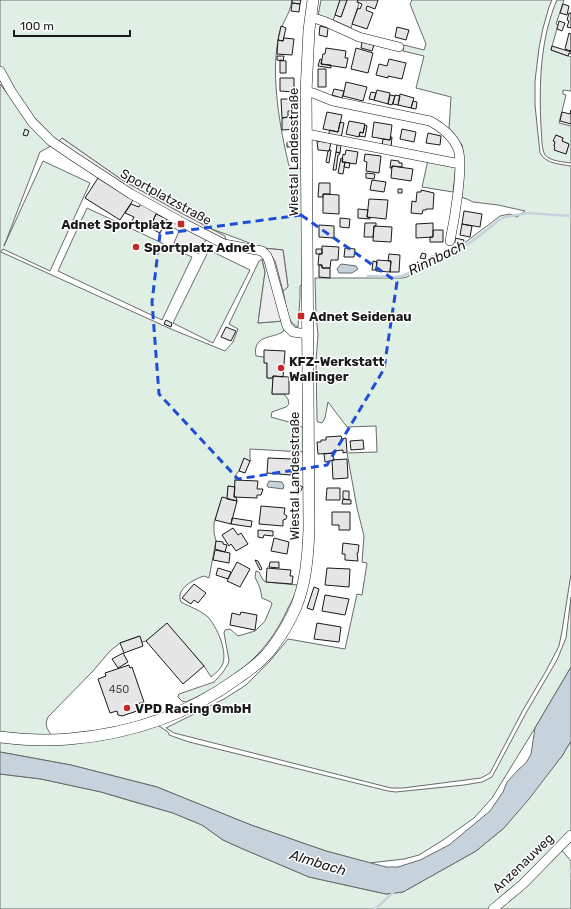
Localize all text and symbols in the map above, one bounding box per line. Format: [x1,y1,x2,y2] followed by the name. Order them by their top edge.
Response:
[14,12,130,38] scale bar
[20,19,54,33] text: 100 m
[286,88,301,216] street label: Wiestal Landesstraße
[118,166,214,228] street label: Sportplatzstraße
[61,217,173,232] place label: Adnet Sportplatz
[176,219,186,229] marker: Adnet Sportplatz
[405,237,469,279] water label: Rinnbach
[144,240,256,255] place label: Sportplatz Adnet
[131,242,141,252] marker: Sportplatz Adnet
[309,309,412,324] place label: Adnet Seidenau
[296,311,306,321] marker: Adnet Seidenau
[289,354,384,384] place label: KFZ-Werkstatt Wallinger
[276,363,286,373] marker: KFZ-Werkstatt Wallinger
[287,412,302,540] street label: Wiestal Landesstraße
[109,683,129,696] house number: 450
[135,701,251,716] place label: VPD Racing GmbH
[122,703,132,713] marker: VPD Racing GmbH
[490,830,557,896] street label: Anzenauweg
[287,846,348,880] water label: Almbach

